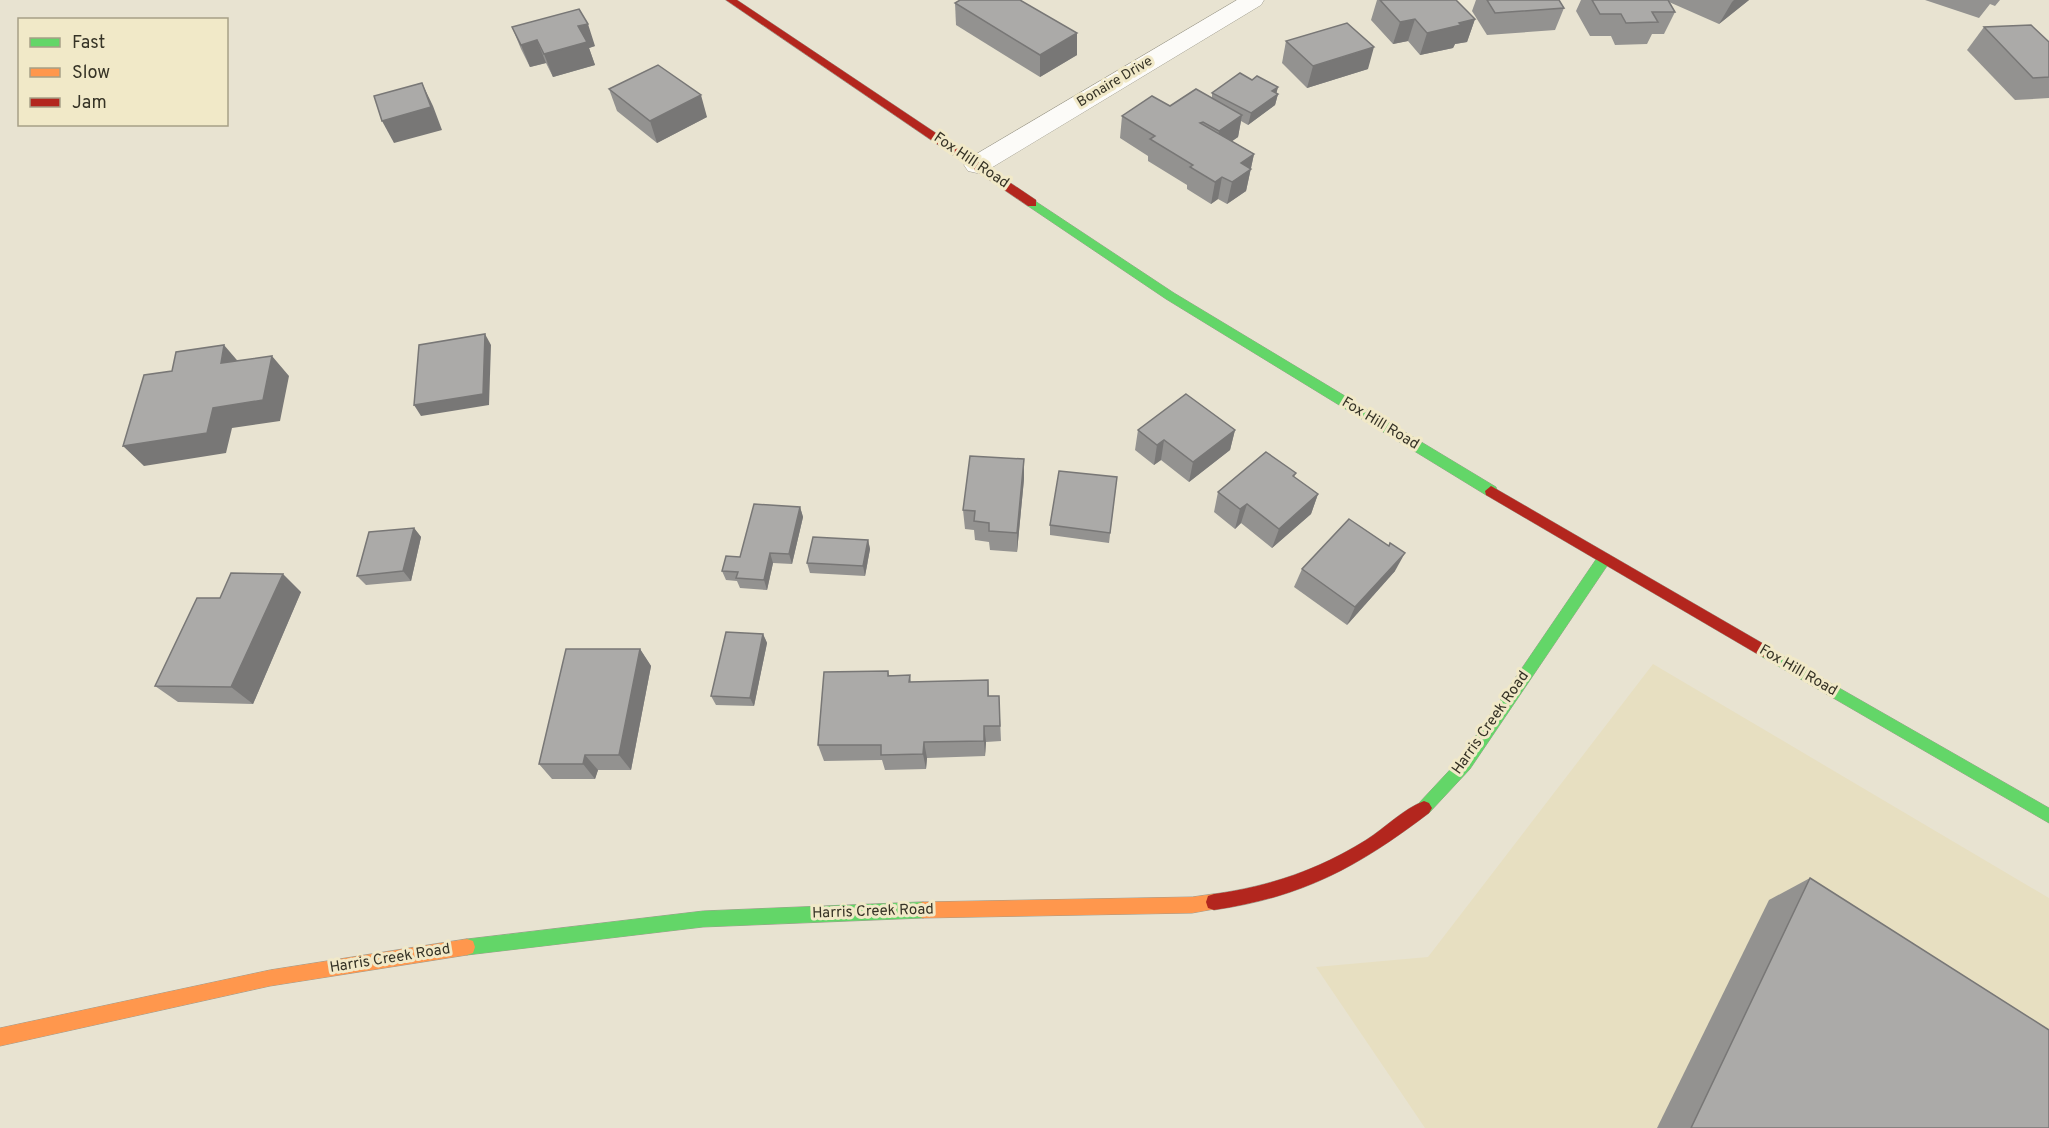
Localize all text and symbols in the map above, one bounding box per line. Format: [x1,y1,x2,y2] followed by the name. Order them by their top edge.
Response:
[18,18,228,126] legend
[72,32,105,55] text: Fast
[1074,53,1156,111] street label: Bonaire Drive
[72,62,110,85] text: Slow
[72,92,107,115] text: Jam
[930,129,1012,193] street label: Fox Hill Road
[1338,393,1422,455] street label: Fox Hill Road
[1756,641,1840,701] street label: Fox Hill Road
[1448,668,1534,778] street label: Harris Creek Road
[812,900,934,924] street label: Harris Creek Road
[328,940,452,978] street label: Harris Creek Road

